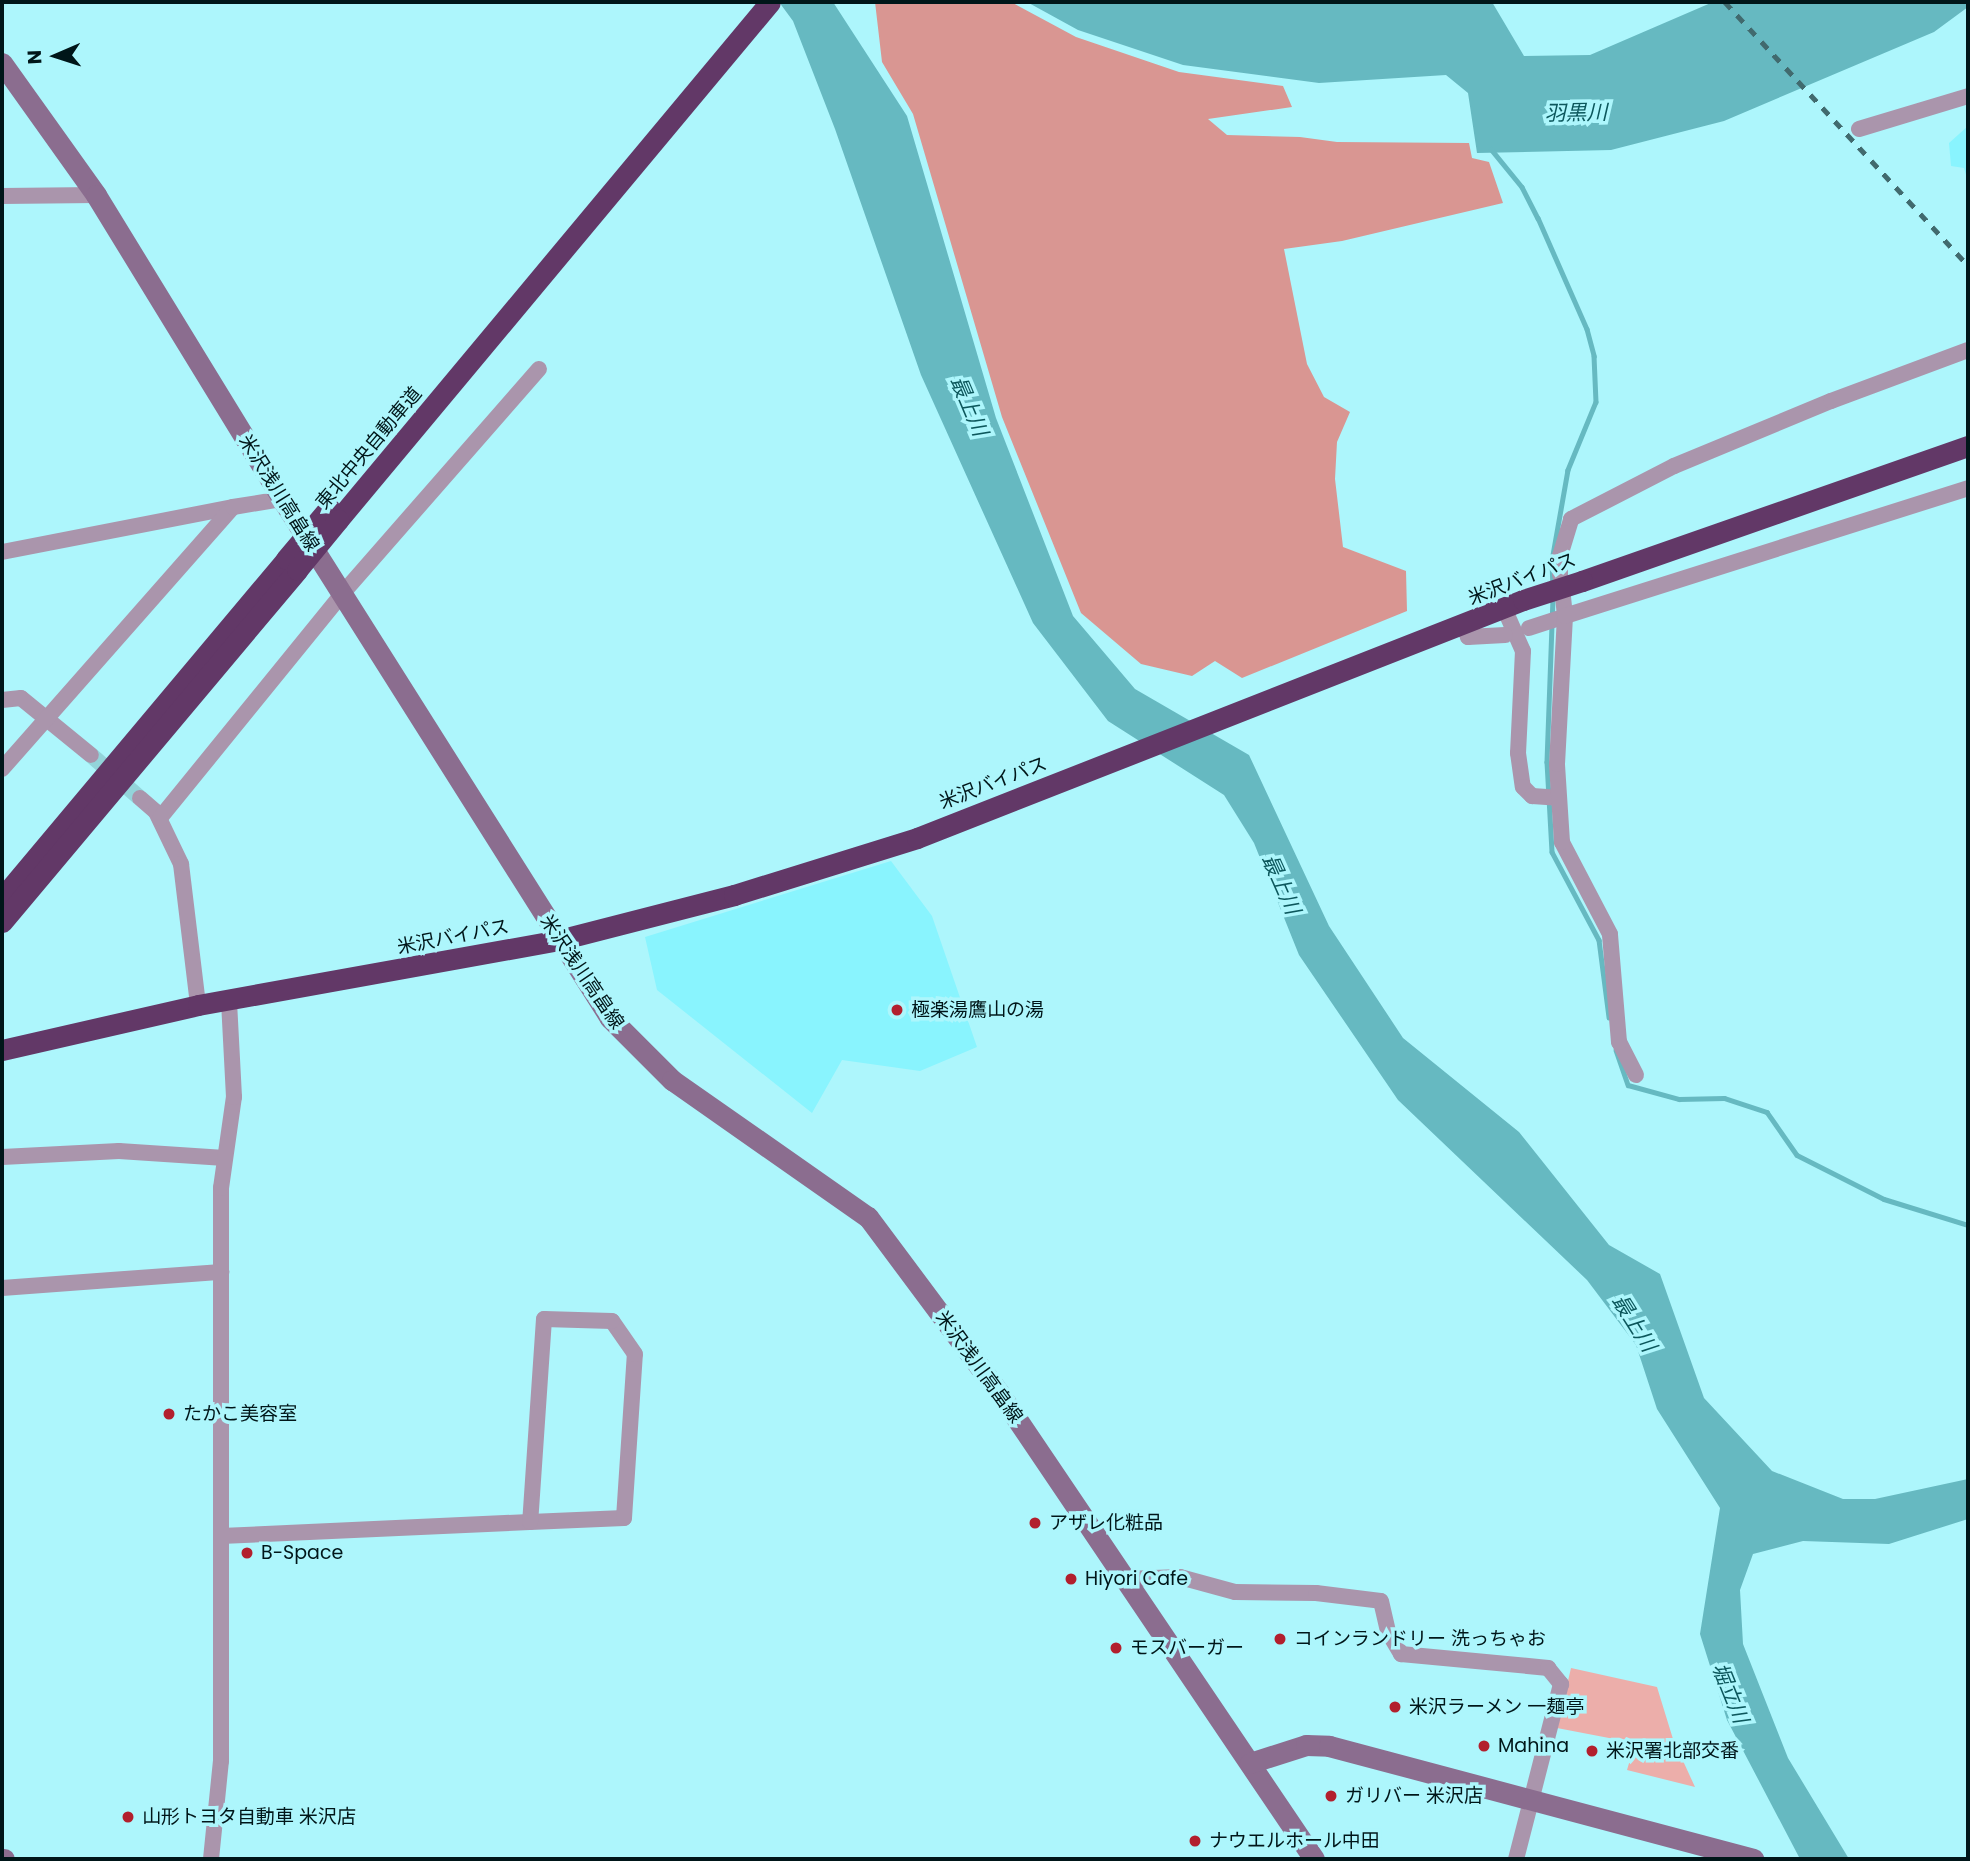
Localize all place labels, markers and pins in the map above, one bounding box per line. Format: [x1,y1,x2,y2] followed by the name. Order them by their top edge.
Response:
[911,999,1044,1021] place label: 極楽湯鷹山の湯
[889,1002,905,1018] marker: 極楽湯鷹山の湯
[183,1403,297,1425] place label: たかこ美容室
[161,1406,177,1422] marker: たかこ美容室
[1049,1512,1163,1534] place label: アザレ化粧品
[1027,1515,1043,1531] marker: アザレ化粧品
[261,1542,343,1564] place label: B-Space
[239,1545,255,1561] marker: B-Space
[1085,1568,1188,1590] place label: Hiyori Cafe
[1063,1571,1079,1587] marker: Hiyori Cafe
[1294,1628,1546,1650] place label: コインランドリー 洗っちゃお
[1272,1631,1288,1647] marker: コインランドリー 洗っちゃお
[1130,1637,1244,1659] place label: モスバーガー
[1108,1640,1124,1656] marker: モスバーガー
[1409,1696,1585,1718] place label: 米沢ラーメン 一麺亭
[1387,1699,1403,1715] marker: 米沢ラーメン 一麺亭
[1498,1735,1569,1757] place label: Mahina
[1476,1738,1492,1754] marker: Mahina
[1606,1740,1739,1762] place label: 米沢署北部交番
[1584,1743,1600,1759] marker: 米沢署北部交番
[1345,1785,1483,1807] place label: ガリバー 米沢店
[1323,1788,1339,1804] marker: ガリバー 米沢店
[142,1806,356,1828] place label: 山形トヨタ自動車 米沢店
[120,1809,136,1825] marker: 山形トヨタ自動車 米沢店
[1209,1830,1380,1852] place label: ナウエルホール中田
[1187,1833,1203,1849] marker: ナウエルホール中田

